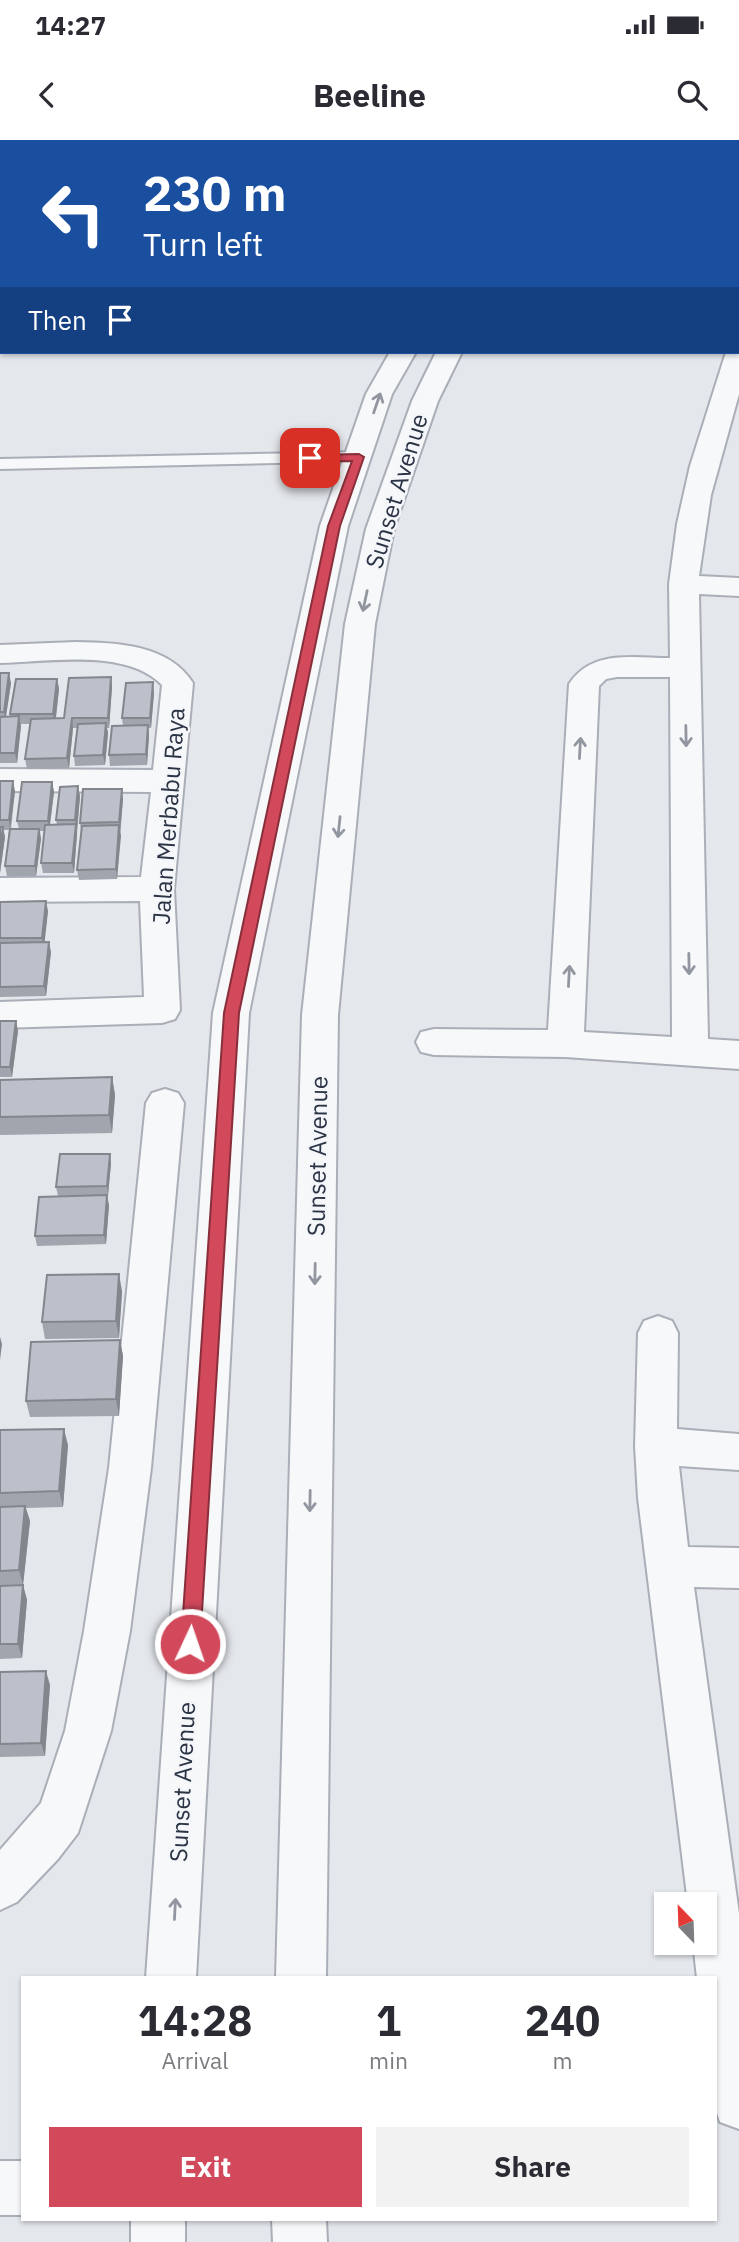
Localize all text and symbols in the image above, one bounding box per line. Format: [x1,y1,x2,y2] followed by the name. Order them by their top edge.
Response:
[35,8,106,42] text: 14:27
[313,74,426,116] text: Beeline
[28,76,66,114] icon: back
[673,76,711,114] icon: search
[143,161,287,224] text: 230 m
[28,168,119,259] icon: left
[143,223,263,265] text: Turn left
[101,301,139,339] icon: arrive
[28,303,87,337] text: Then
[372,393,384,415] one-way arrow
[357,410,435,572] street label: Sunset Avenue
[280,428,340,488] pin
[291,439,329,477] icon: arrive
[357,589,371,612] one-way arrow
[144,706,192,926] street label: Jalan Merbabu Raya
[679,725,693,748] one-way arrow
[574,737,587,760] one-way arrow
[332,815,345,838] one-way arrow
[682,952,696,975] one-way arrow
[562,964,575,987] one-way arrow
[300,1076,334,1236] street label: Sunset Avenue
[308,1262,322,1285] one-way arrow
[304,1490,317,1513] one-way arrow
[153,1607,227,1681] position arrow
[162,1701,202,1863] street label: Sunset Avenue
[654,1892,718,1955] north arrow
[654,1892,717,1955] map controls
[169,1899,182,1921] one-way arrow
[138,1993,252,2048] text: 14:28
[376,1993,401,2048] text: 1
[525,1993,600,2048] text: 240
[162,2045,229,2075] text: Arrival
[369,2045,408,2075] text: min
[552,2045,573,2075] text: m
[49,2127,362,2207] button: Exit
[376,2127,689,2207] button: Share

